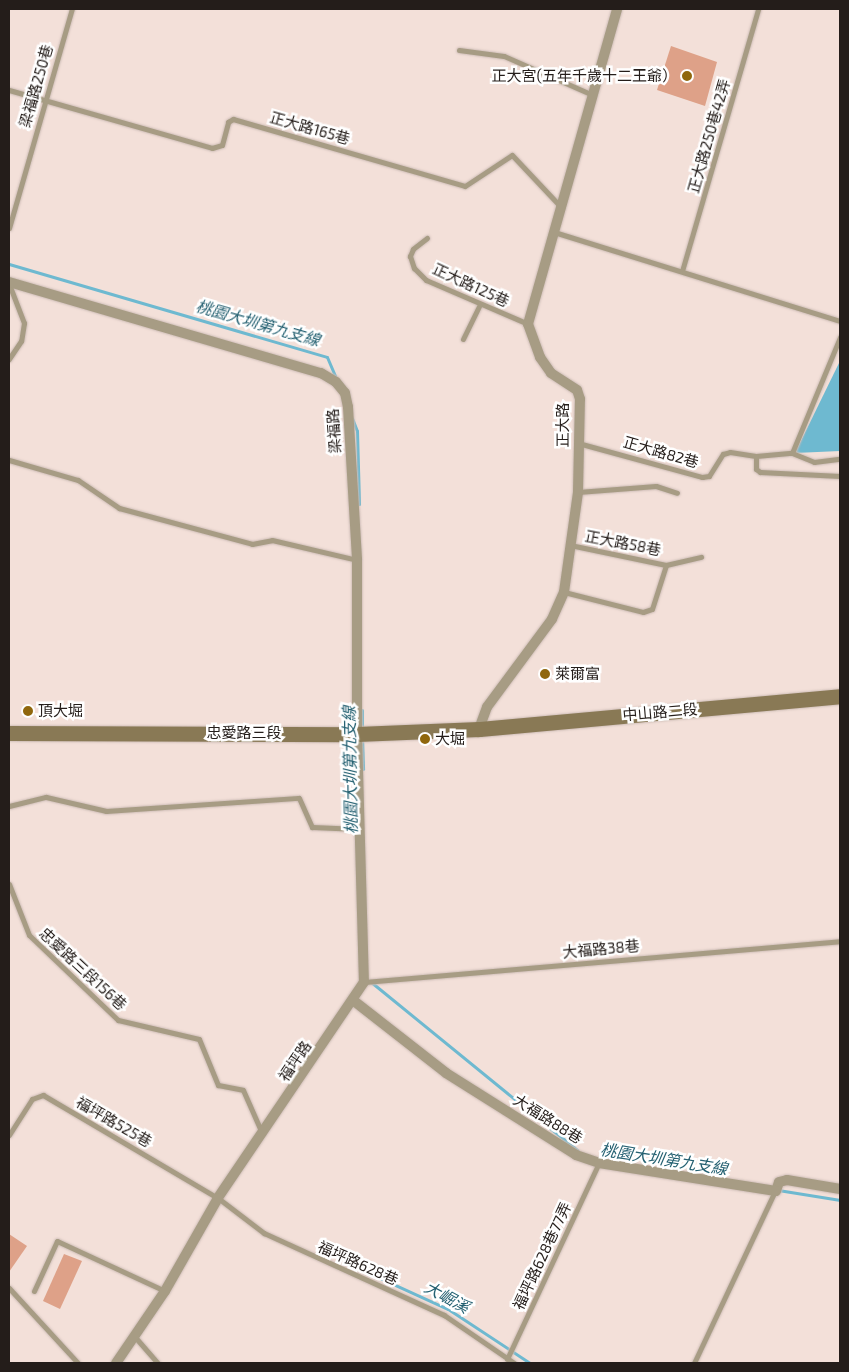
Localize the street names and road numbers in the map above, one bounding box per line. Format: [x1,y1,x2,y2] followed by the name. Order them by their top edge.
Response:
[16,42,56,130] street label: 梁福路250巷
[684,77,734,195] street label: 正大路250巷42弄
[268,108,352,148] street label: 正大路165巷
[430,259,512,311] street label: 正大路125巷
[554,403,572,447] street label: 正大路
[323,408,345,454] street label: 梁福路
[621,433,701,471] street label: 正大路82巷
[583,527,663,559] street label: 正大路58巷
[622,700,698,724] street label: 中山路二段
[207,724,281,742] street label: 忠愛路三段
[36,924,130,1014] street label: 忠愛路三段156巷
[562,937,640,961] street label: 大福路38巷
[275,1037,315,1085] street label: 福坪路
[510,1091,586,1147] street label: 大福路88巷
[73,1093,155,1151] street label: 福坪路525巷
[509,1199,575,1313] street label: 福坪路628巷77弄
[315,1237,401,1289] street label: 福坪路628巷

